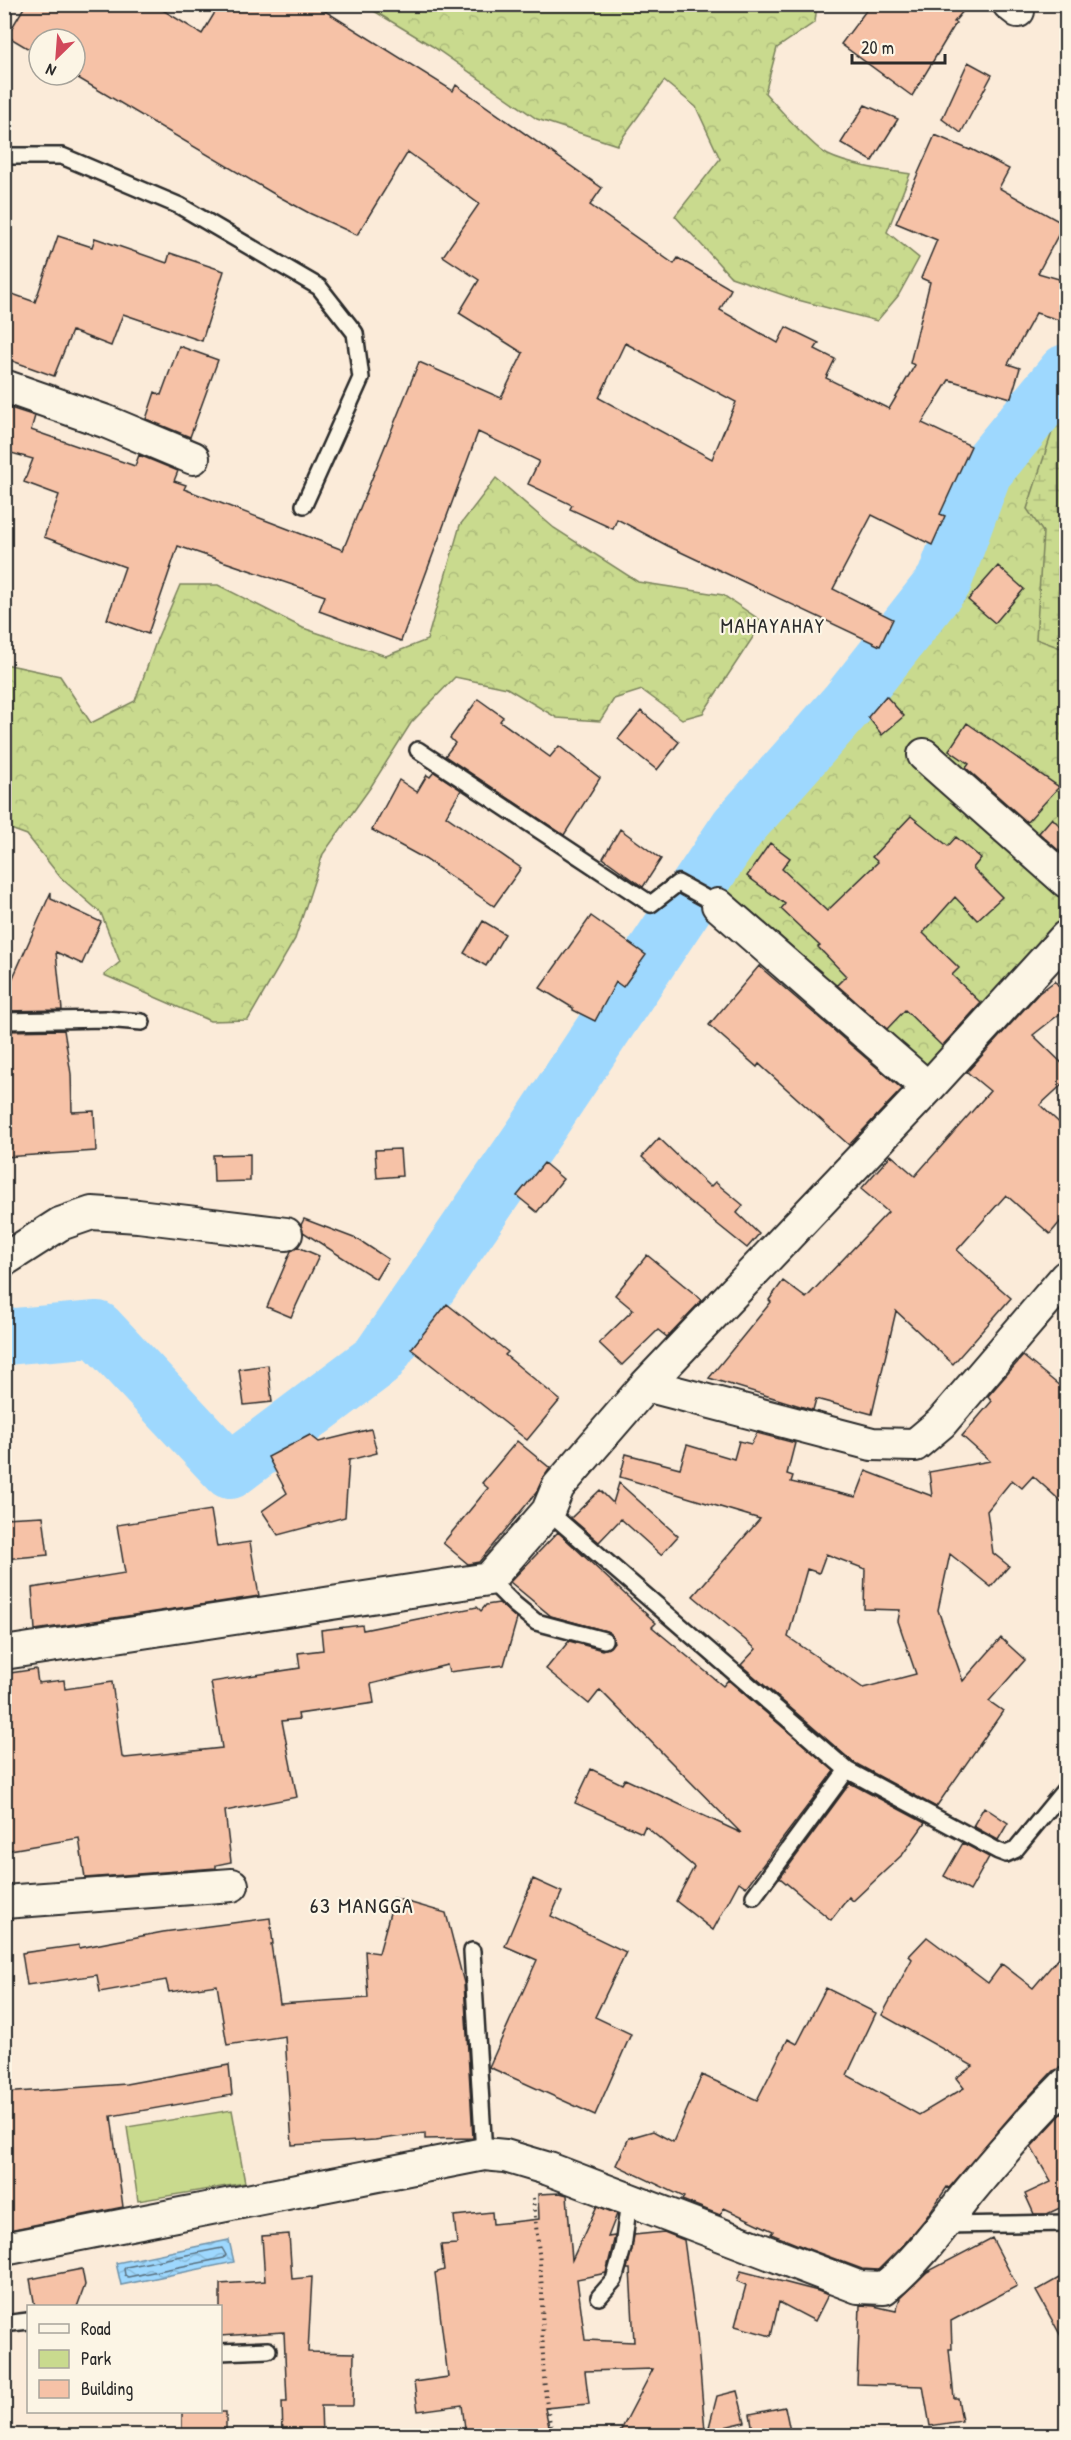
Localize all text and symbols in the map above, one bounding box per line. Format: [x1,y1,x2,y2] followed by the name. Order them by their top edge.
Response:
[27,27,87,87] north arrow
[852,27,945,65] scale bar
[861,35,894,60] text: 20 m
[42,59,59,82] text: N
[720,611,826,640] district label: MAHAYAHAY
[310,1890,414,1920] district label: 63 MANGGA
[27,2305,222,2413] legend
[81,2316,111,2341] text: Road
[81,2346,112,2371] text: Park
[81,2376,133,2401] text: Building

